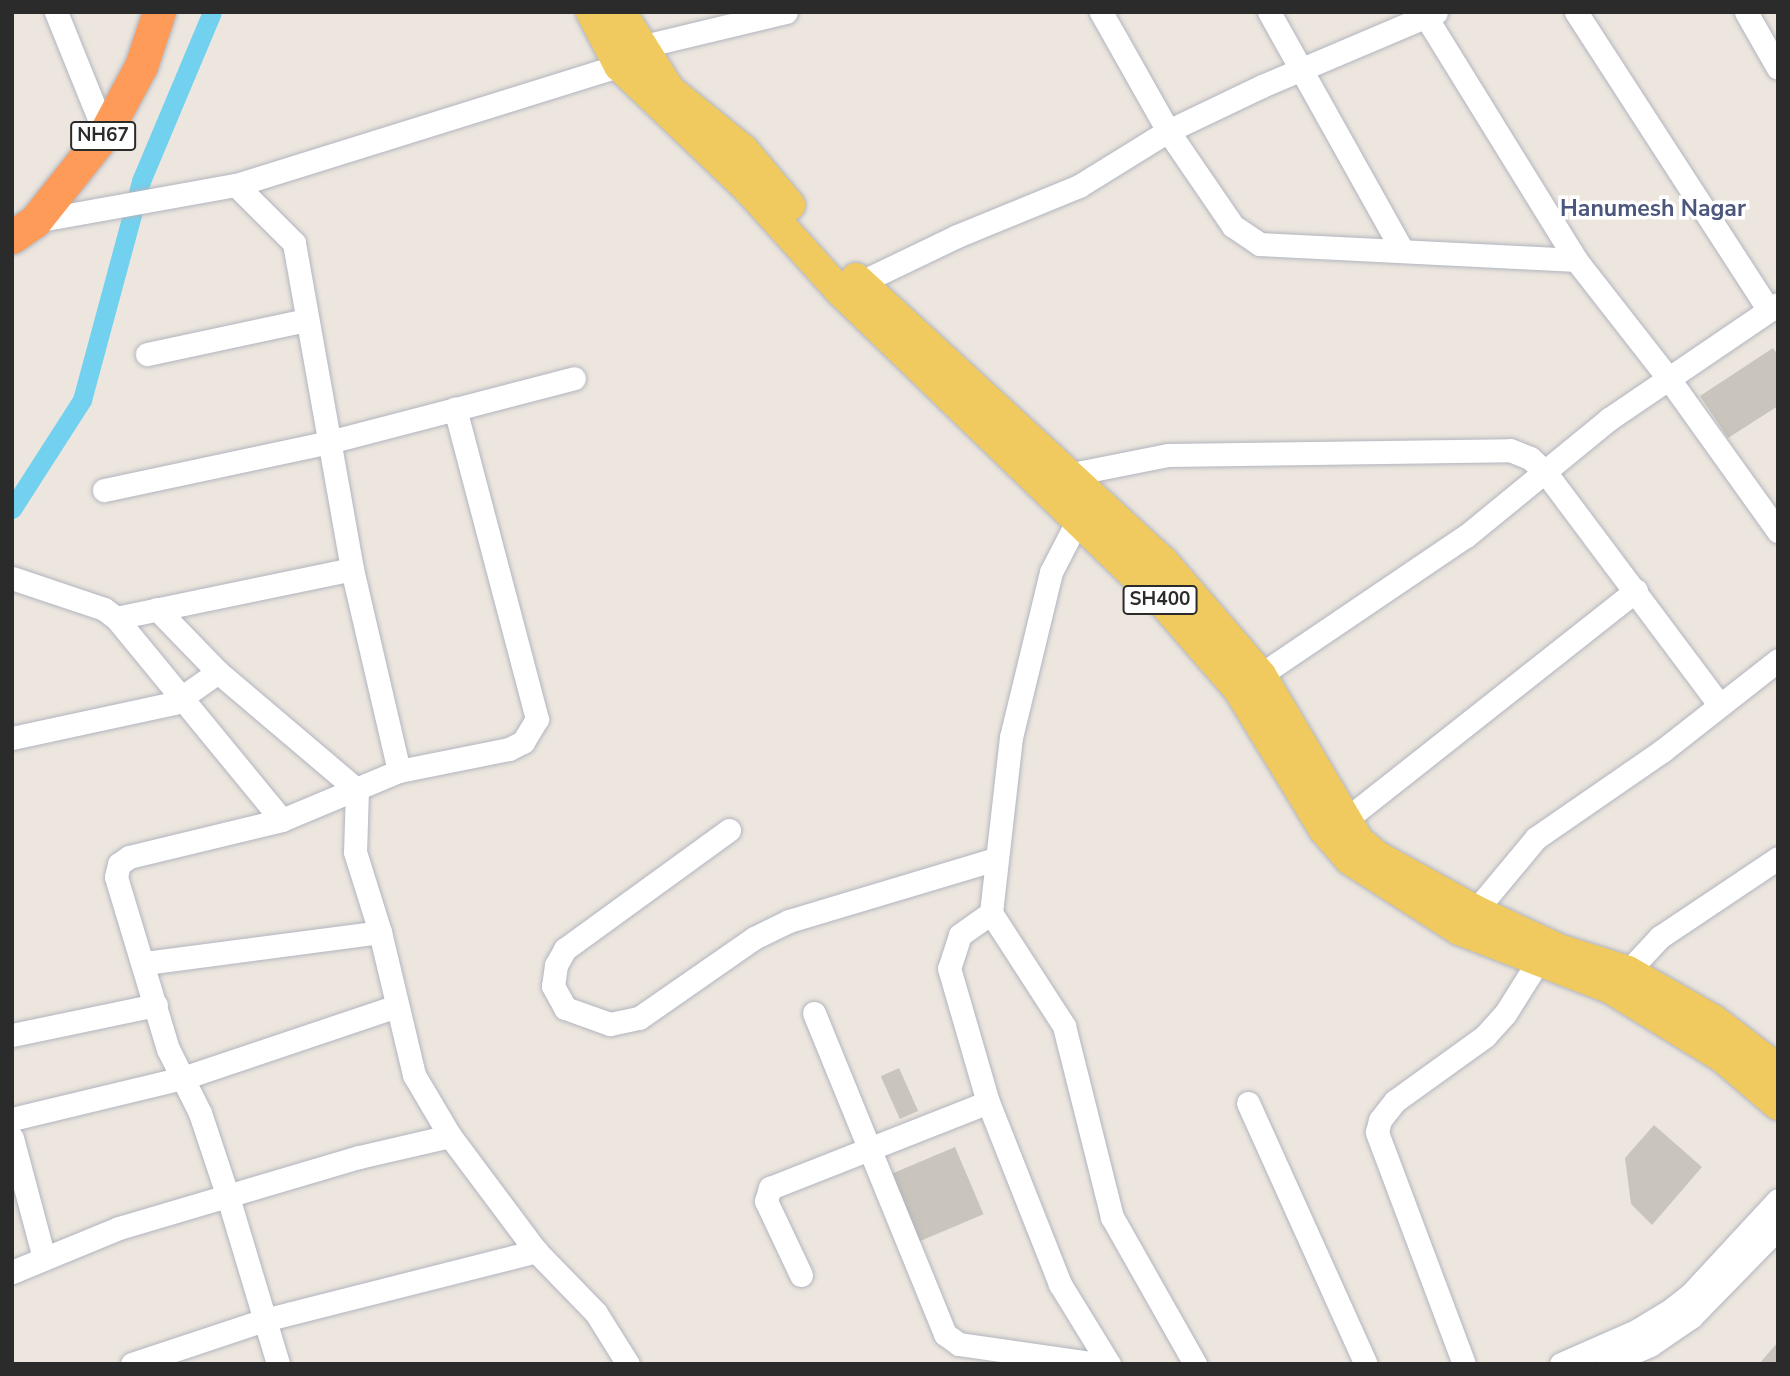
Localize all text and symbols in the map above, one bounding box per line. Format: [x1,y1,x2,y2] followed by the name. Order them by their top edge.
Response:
[70,120,136,152] road number: NH67
[1560,195,1746,223] district label: Hanumesh Nagar
[1122,584,1198,615] road number: SH400

